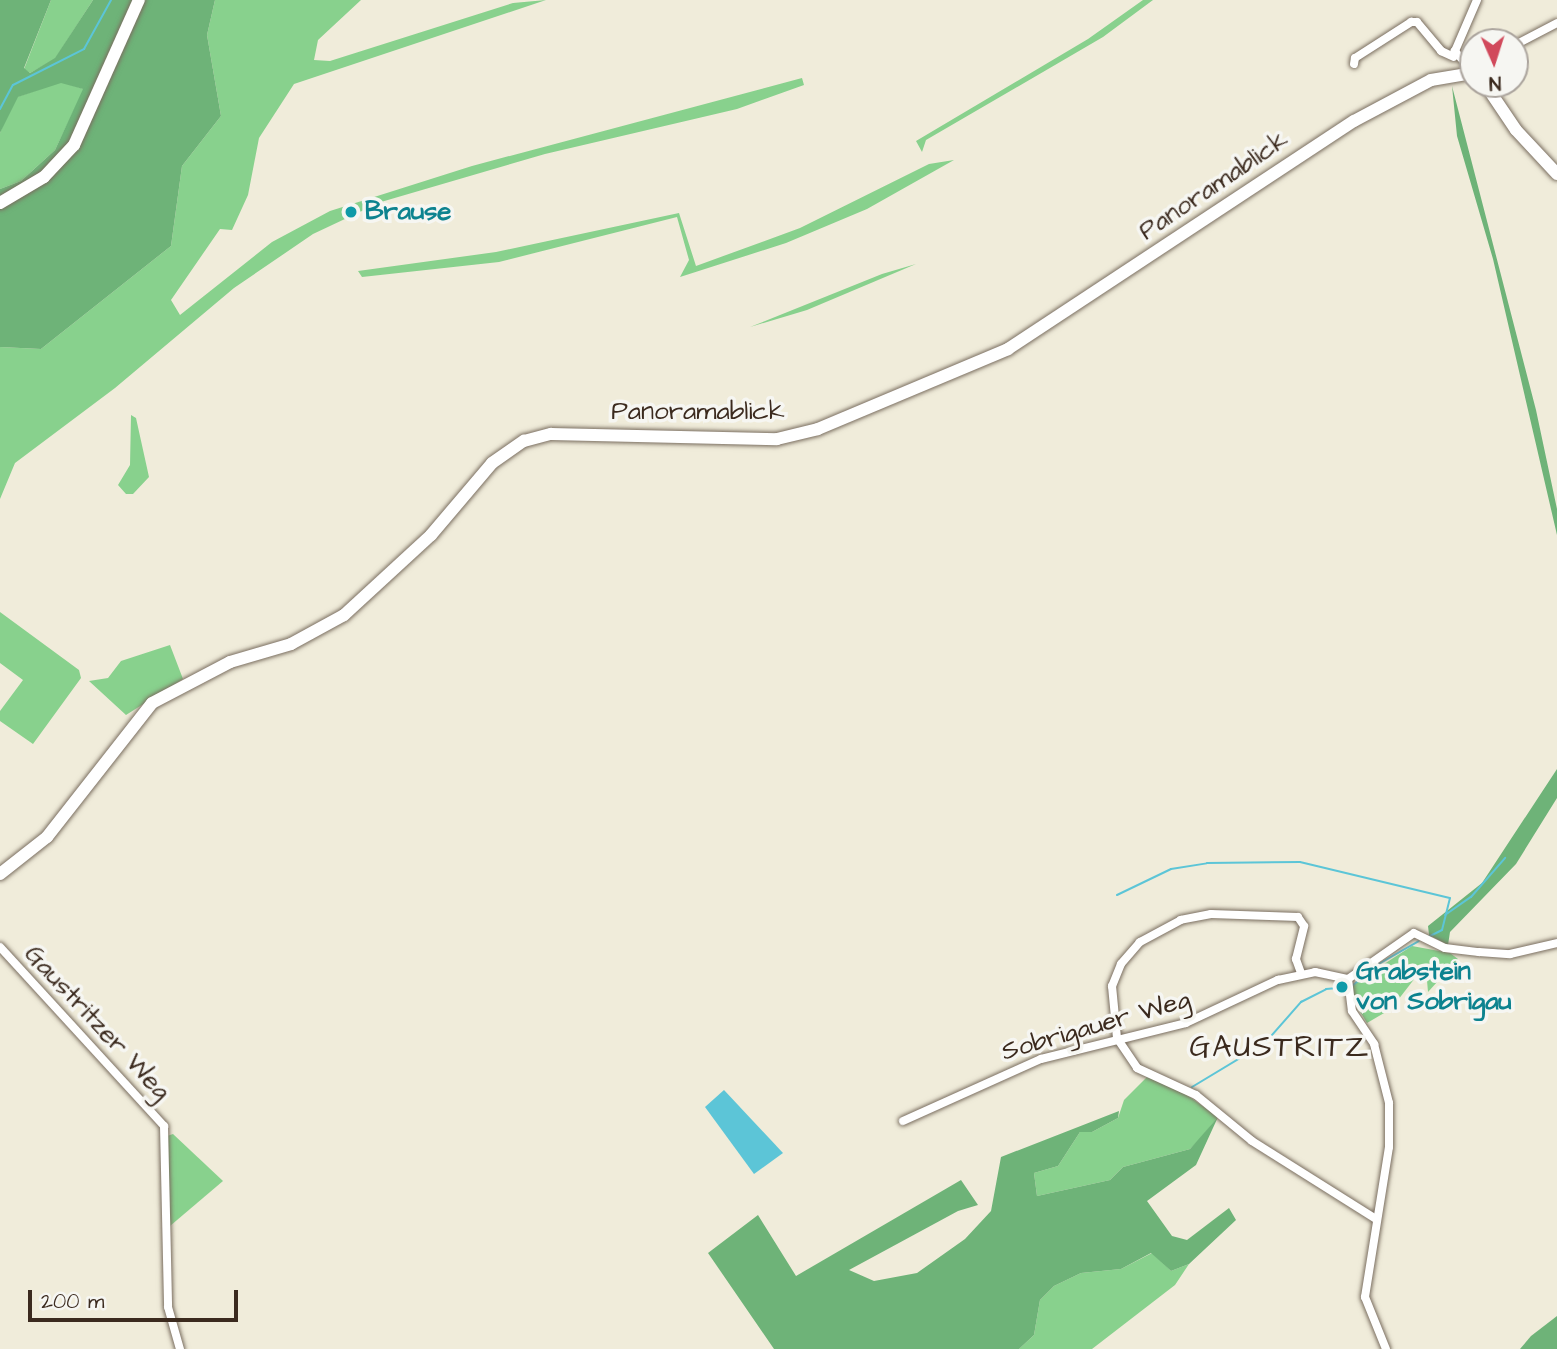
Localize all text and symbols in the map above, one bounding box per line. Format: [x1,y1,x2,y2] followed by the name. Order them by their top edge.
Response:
[1459,28,1529,98] north arrow
[1488,69,1502,96] text: N
[1133,125,1295,247] street label: Panoramablick
[365,196,451,228] place label: Brause
[343,204,359,220] marker: Brause
[611,396,785,428] street label: Panoramablick
[17,939,177,1107] street label: Gaustritzer Weg
[1356,956,1512,1018] place label: Grabstein von Sobrigau
[1334,979,1350,995] marker: Grabstein von Sobrigau
[998,984,1194,1068] street label: Sobrigauer Weg
[1191,1029,1369,1065] district label: GAUSTRITZ
[32,1276,242,1320] scale bar
[41,1287,104,1316] text: 200 m

